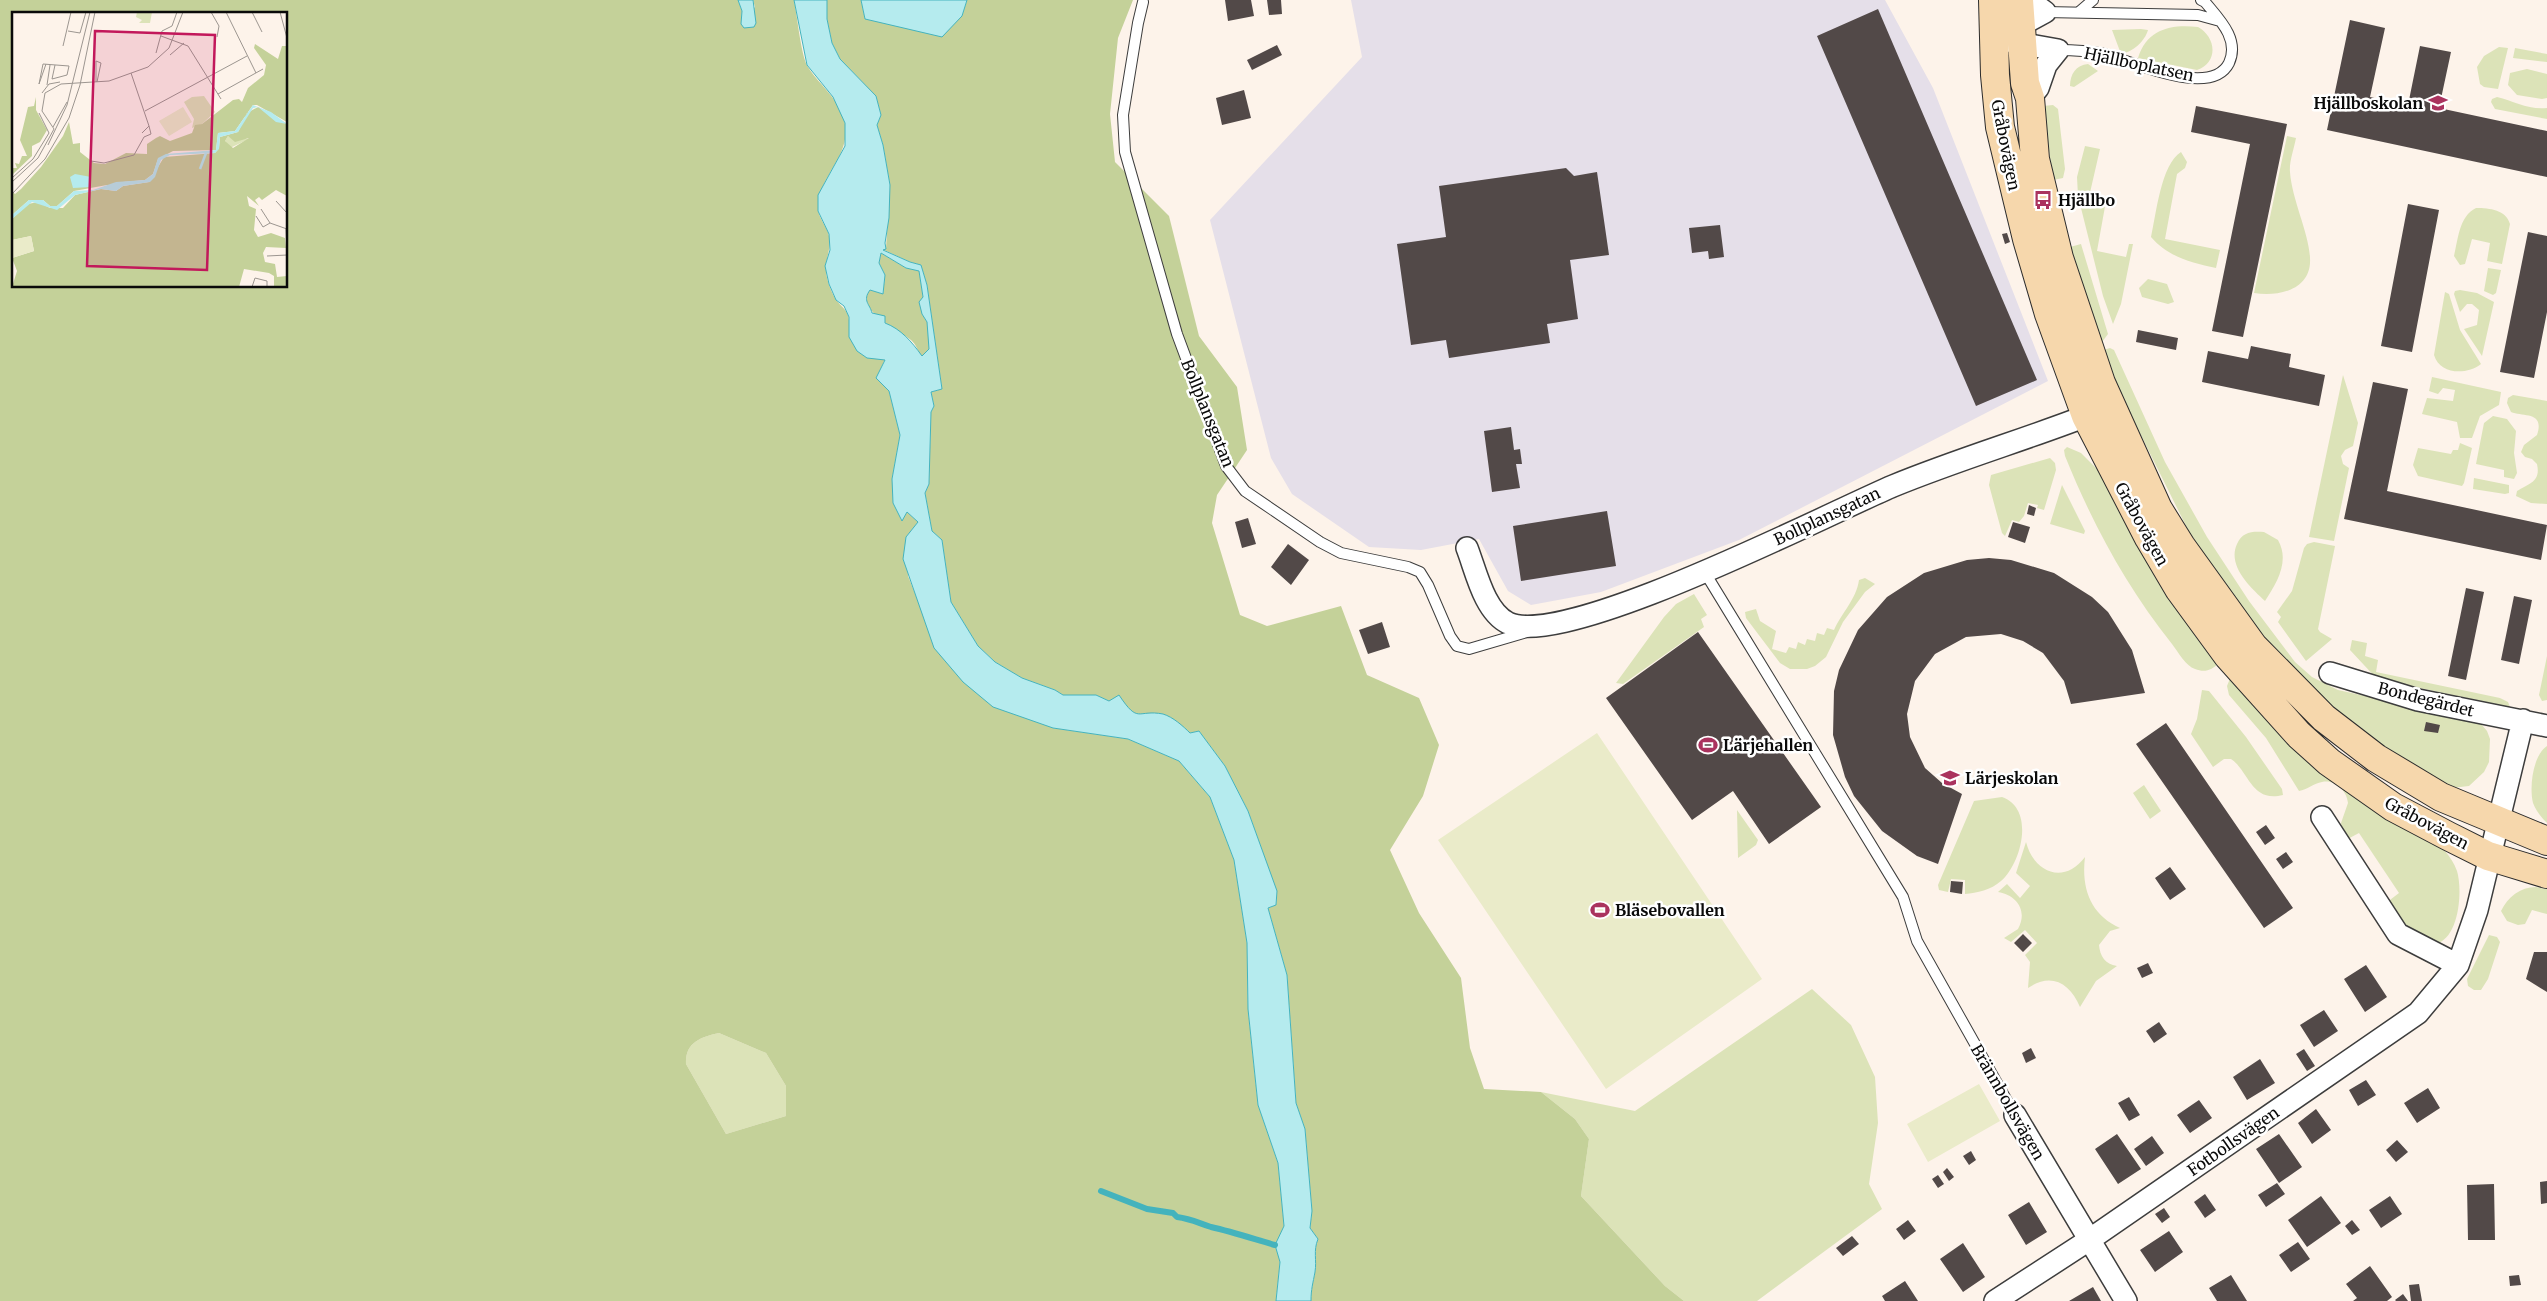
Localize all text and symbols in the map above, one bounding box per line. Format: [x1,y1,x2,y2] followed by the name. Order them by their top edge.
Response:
[12,12,288,288] inset map
[2082,43,2196,85] street label: Hjällboplatsen
[2427,92,2449,114] school or university icon: Hjällboskolan
[2313,93,2423,113] place label: Hjällboskolan
[1987,98,2025,193] street label: Gråbovägen
[2032,189,2054,211] bus stop icon: Hjällbo
[2058,190,2116,210] place label: Hjällbo
[1177,356,1239,470] street label: Bollplansgatan
[2111,479,2173,569] street label: Gråbovägen
[1771,482,1884,549] street label: Bollplansgatan
[2376,677,2477,721] street label: Bondegärdet
[1697,734,1719,756] sports icon: Lärjehallen
[1723,735,1813,755] place label: Lärjehallen
[1939,767,1961,789] school or university icon: Lärjeskolan
[1965,768,2059,788] place label: Lärjeskolan
[2382,793,2473,854] street label: Gråbovägen
[1589,899,1611,921] sports icon: Bläsebovallen
[1615,900,1725,920] place label: Bläsebovallen
[1967,1041,2049,1164] street label: Brännbollsvägen
[2183,1102,2283,1180] street label: Fotbollsvägen

